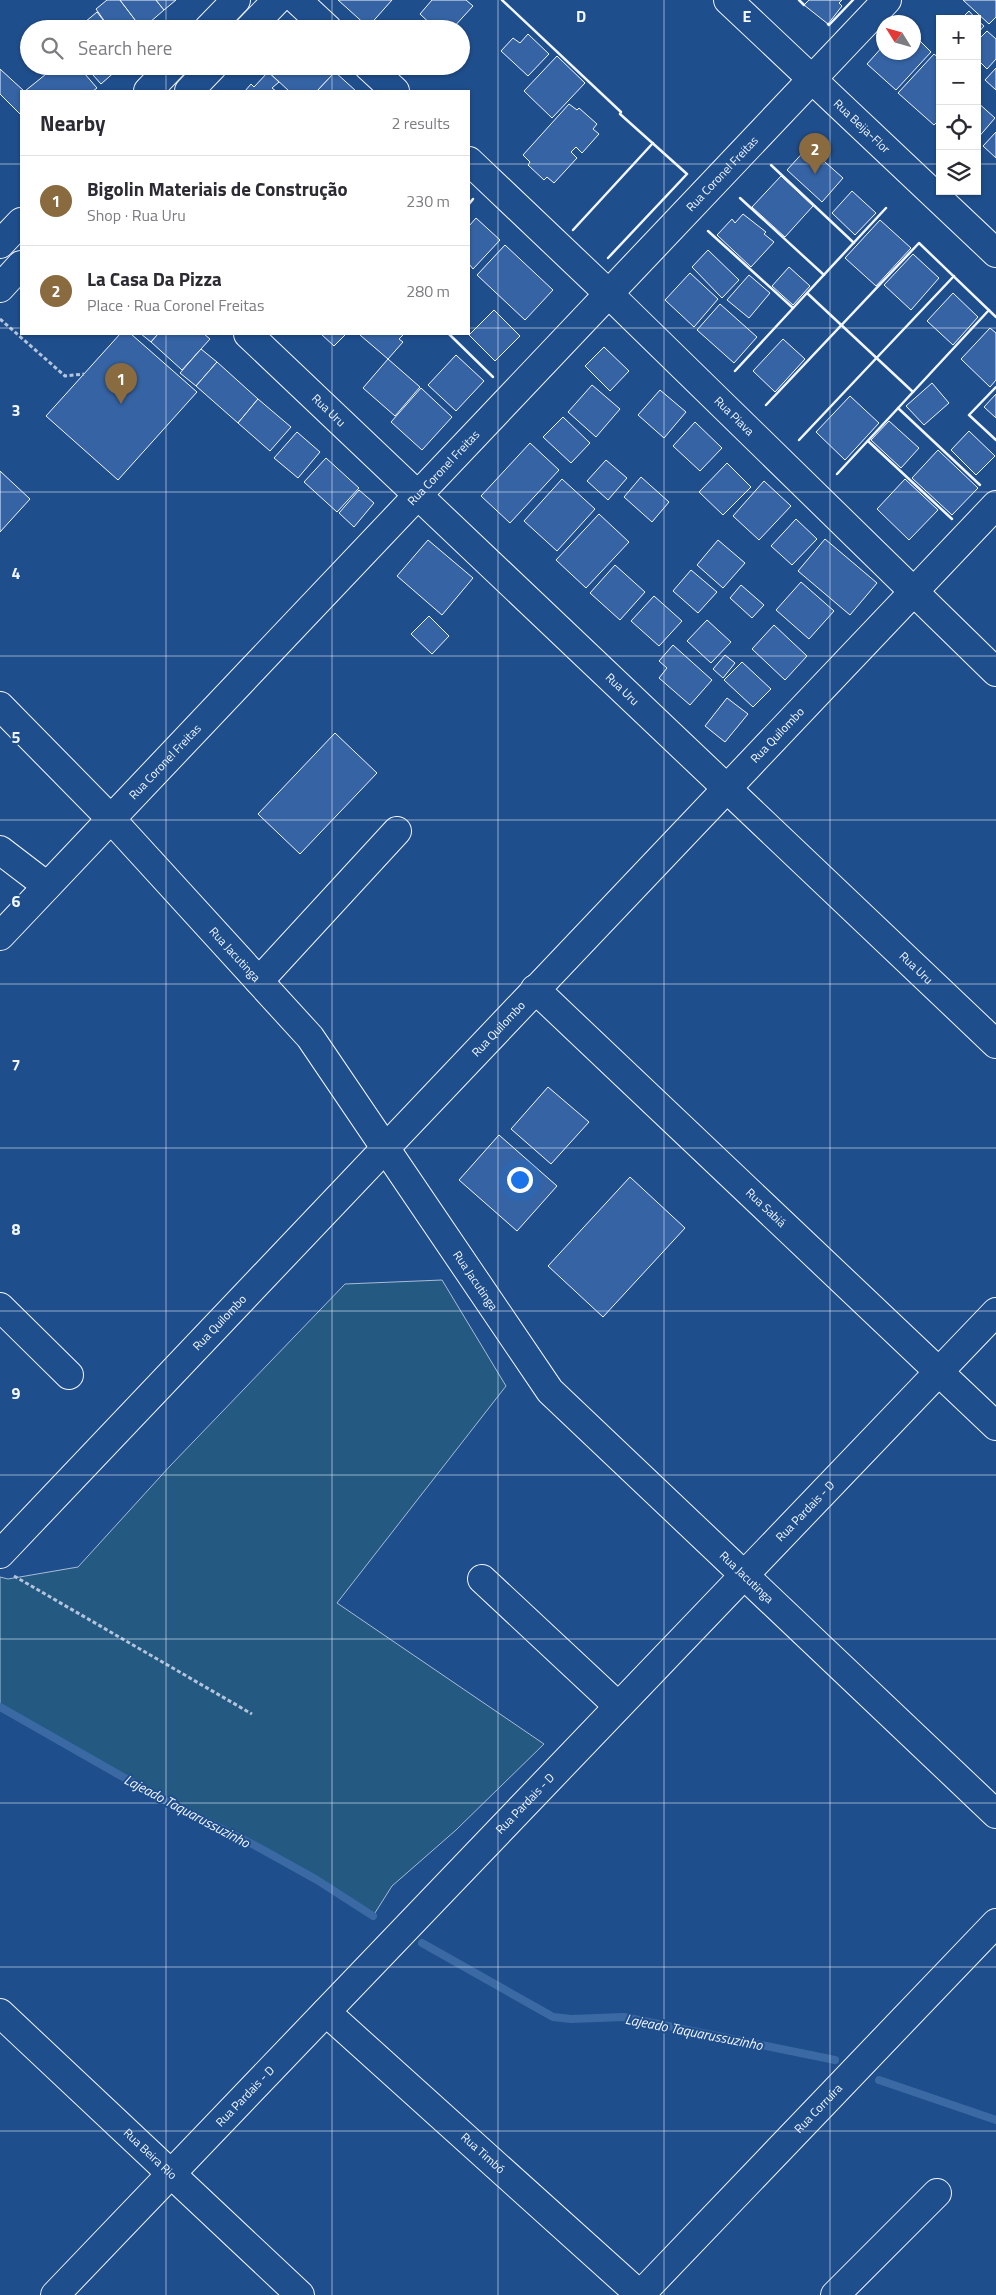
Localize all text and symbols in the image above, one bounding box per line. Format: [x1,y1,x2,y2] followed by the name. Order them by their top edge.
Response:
[576,4,586,28] text: D
[743,4,752,28] text: E
[876,15,921,60] north arrow
[936,15,981,195] map controls
[936,15,981,60] button: +
[20,20,470,75] search box
[78,33,172,62] text: Search here
[38,34,66,62] icon: search
[936,60,981,105] button: −
[829,94,895,158] street label: Rua Beija-Flor
[936,105,981,150] button: locate
[40,107,105,139] text: Nearby
[391,111,450,135] text: 2 results
[681,131,763,216] street label: Rua Coronel Freitas
[799,133,831,174] pin: 2
[936,150,981,195] button: layers
[87,174,348,203] text: Bigolin Materiais de Construção
[52,189,60,213] text: 1
[406,189,450,213] text: 230 m
[87,203,186,227] text: Shop · Rua Uru
[87,264,222,293] text: La Casa Da Pizza
[52,279,60,303] text: 2
[406,279,450,303] text: 280 m
[87,293,264,317] text: Place · Rua Coronel Freitas
[105,363,137,404] pin: 1
[308,389,350,431] street label: Rua Uru
[710,392,759,440] street label: Rua Piava
[12,398,20,422] text: 3
[403,425,484,510] street label: Rua Coronel Freitas
[12,561,21,585] text: 4
[601,668,644,710] street label: Rua Uru
[746,703,808,767] street label: Rua Quilombo
[124,719,206,804] street label: Rua Coronel Freitas
[12,725,21,749] text: 5
[12,889,21,913] text: 6
[205,922,265,986] street label: Rua Jacutinga
[895,947,938,989] street label: Rua Uru
[467,996,530,1061] street label: Rua Quilombo
[12,1053,20,1077] text: 7
[507,1167,533,1193] your location
[741,1183,791,1231] street label: Rua Sabiá
[12,1217,21,1241] text: 8
[448,1247,503,1314] street label: Rua Jacutinga
[188,1290,251,1355] street label: Rua Quilombo
[12,1381,21,1405] text: 9
[771,1476,839,1546] street label: Rua Pardais - D
[715,1546,778,1608] street label: Rua Jacutinga
[121,1768,255,1853] water label: Lajeado Taquarussuzinho
[491,1768,559,1838] street label: Rua Pardais - D
[624,2008,766,2055] water label: Lajeado Taquarussuzinho
[211,2061,279,2131] street label: Rua Pardais - D
[789,2079,847,2137] street label: Rua Corruíra
[119,2124,182,2184] street label: Rua Beira Rio
[457,2128,510,2178] street label: Rua Timbó

